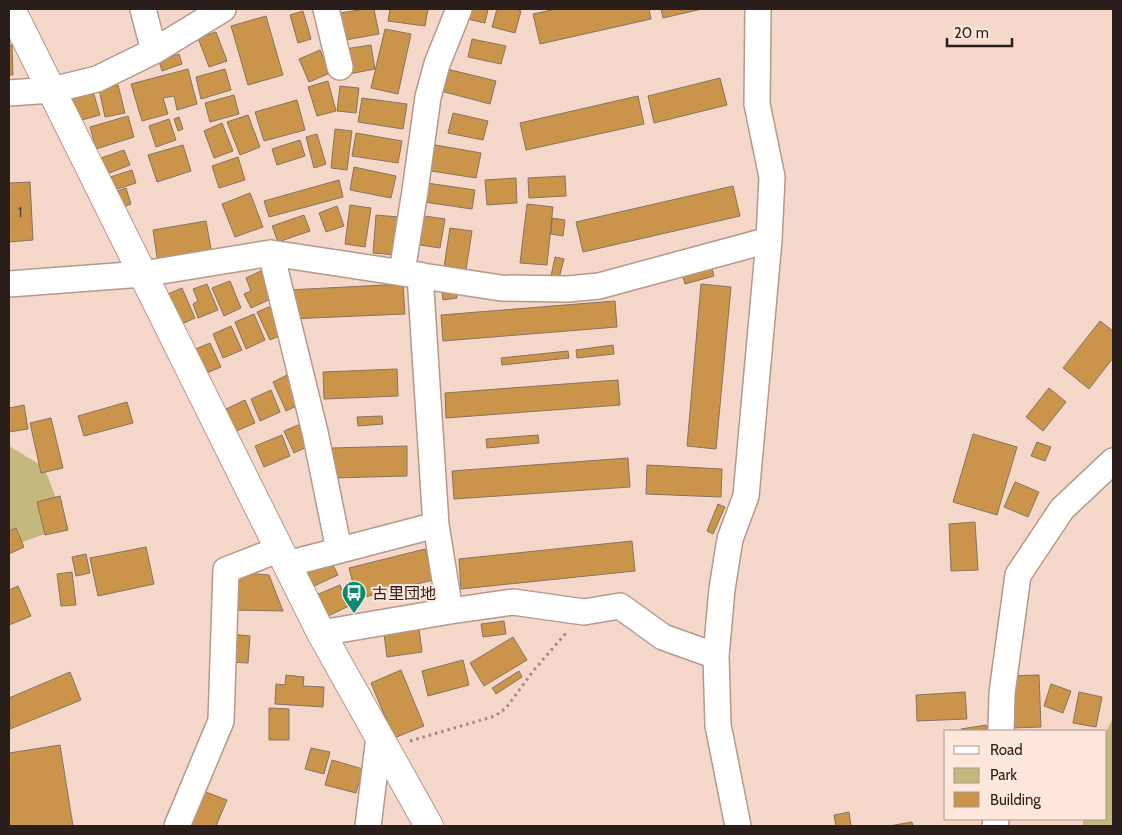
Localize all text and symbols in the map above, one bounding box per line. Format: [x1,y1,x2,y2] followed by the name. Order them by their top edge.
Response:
[947,15,1012,47] scale bar
[954,24,989,42] text: 20 m
[18,203,22,221] house number: 1
[341,580,367,614] bus stop icon: 古里団地
[372,584,436,603] place label: 古里団地
[944,730,1107,820] legend
[990,741,1023,759] text: Road
[990,766,1017,784] text: Park
[990,791,1041,809] text: Building

